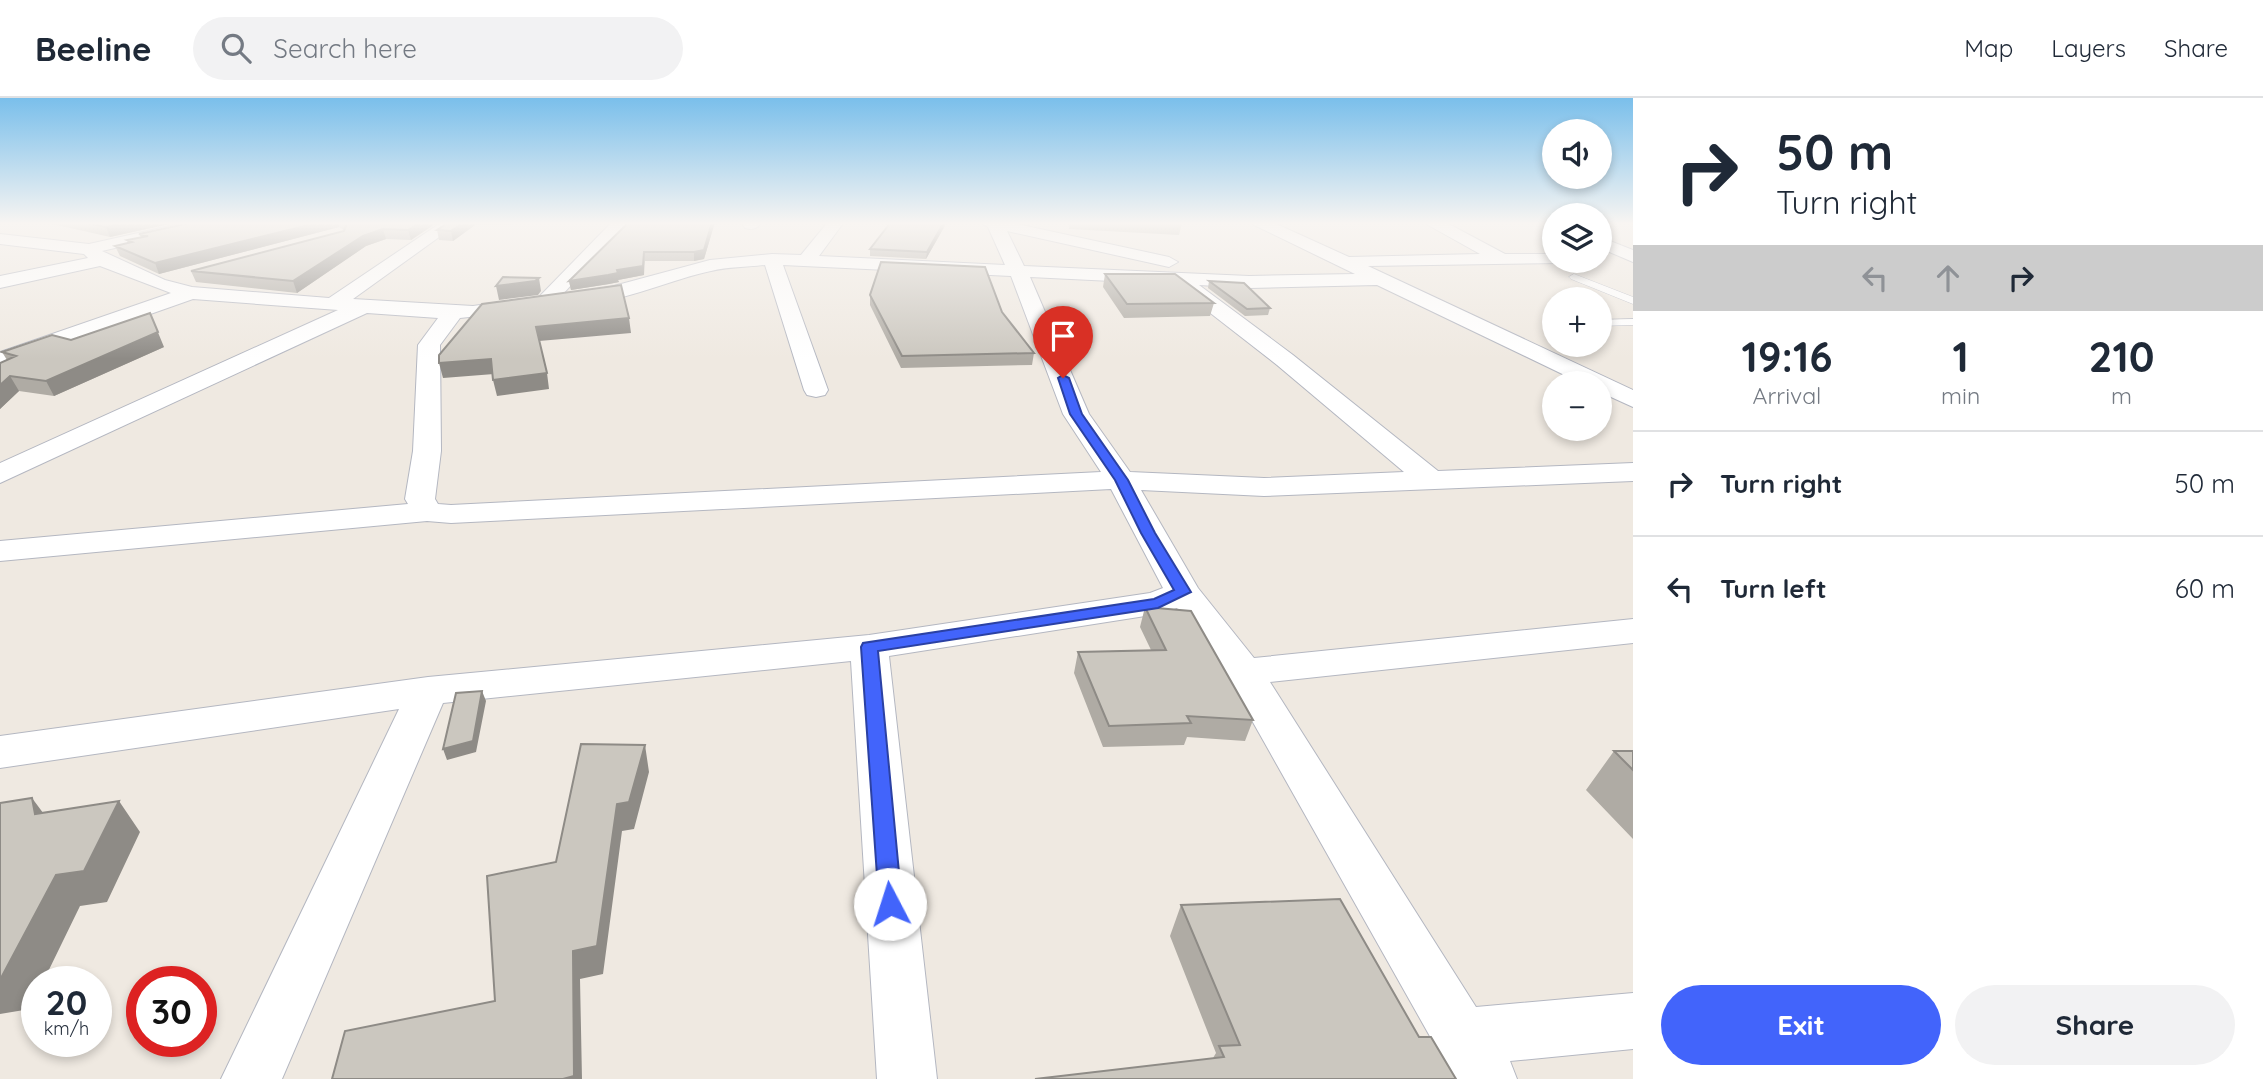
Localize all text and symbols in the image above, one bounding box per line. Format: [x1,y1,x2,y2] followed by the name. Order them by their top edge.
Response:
[193,17,683,80] search box
[35,28,151,69] text: Beeline
[217,29,255,67] icon: search
[273,32,417,65] text: Search here
[1964,33,2013,63] text: Map
[2051,33,2126,63] text: Layers
[2164,33,2228,63] text: Share
[1542,119,1612,441] map controls
[1542,119,1612,189] button: sound
[1776,121,1893,182] text: 50 m
[1661,126,1752,217] icon: right
[1776,182,1917,222] text: Turn right
[1542,203,1612,273] button: layers
[1856,259,1894,297] icon: left
[1929,259,1967,297] icon: ahead
[2002,259,2040,297] icon: right
[1542,287,1612,357] button: +
[1033,306,1093,378] pin
[1044,317,1082,355] icon: arrive
[1741,330,1833,383] text: 19:16
[1952,330,1969,383] text: 1
[2089,330,2155,383] text: 210
[1542,371,1612,441] button: −
[1753,381,1821,410] text: Arrival
[1941,381,1980,410] text: min
[2111,381,2132,410] text: m
[1661,465,1699,503] icon: right
[1720,467,1842,500] text: Turn right
[2175,467,2235,500] text: 50 m
[1661,570,1699,608] icon: left
[1720,572,1827,605] text: Turn left
[2175,572,2235,605] text: 60 m
[853,867,927,941] position arrow
[126,966,217,1057] speed limit sign: 30
[46,980,87,1024] text: 20
[1661,985,1941,1065] button: Exit
[1955,985,2235,1065] button: Share
[44,1017,89,1040] text: km/h

